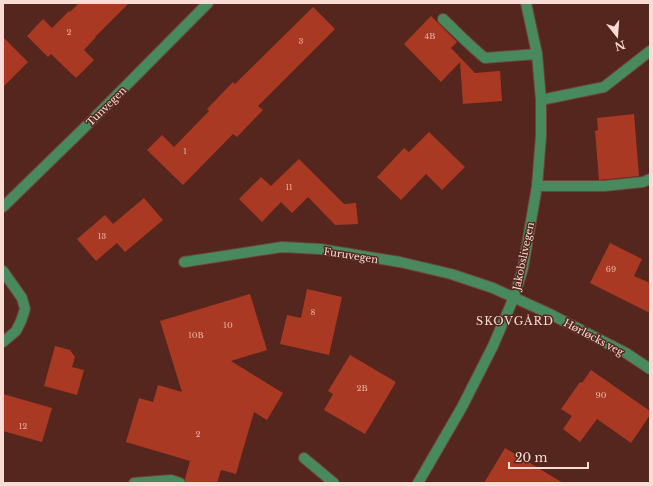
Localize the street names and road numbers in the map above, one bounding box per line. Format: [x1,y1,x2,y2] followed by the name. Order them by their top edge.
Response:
[84,84,129,129] street label: Tunvegen
[510,221,537,293] street label: Jakobslivegen
[323,245,379,266] street label: Furuvegen
[561,316,627,359] street label: Hørløcks veg

